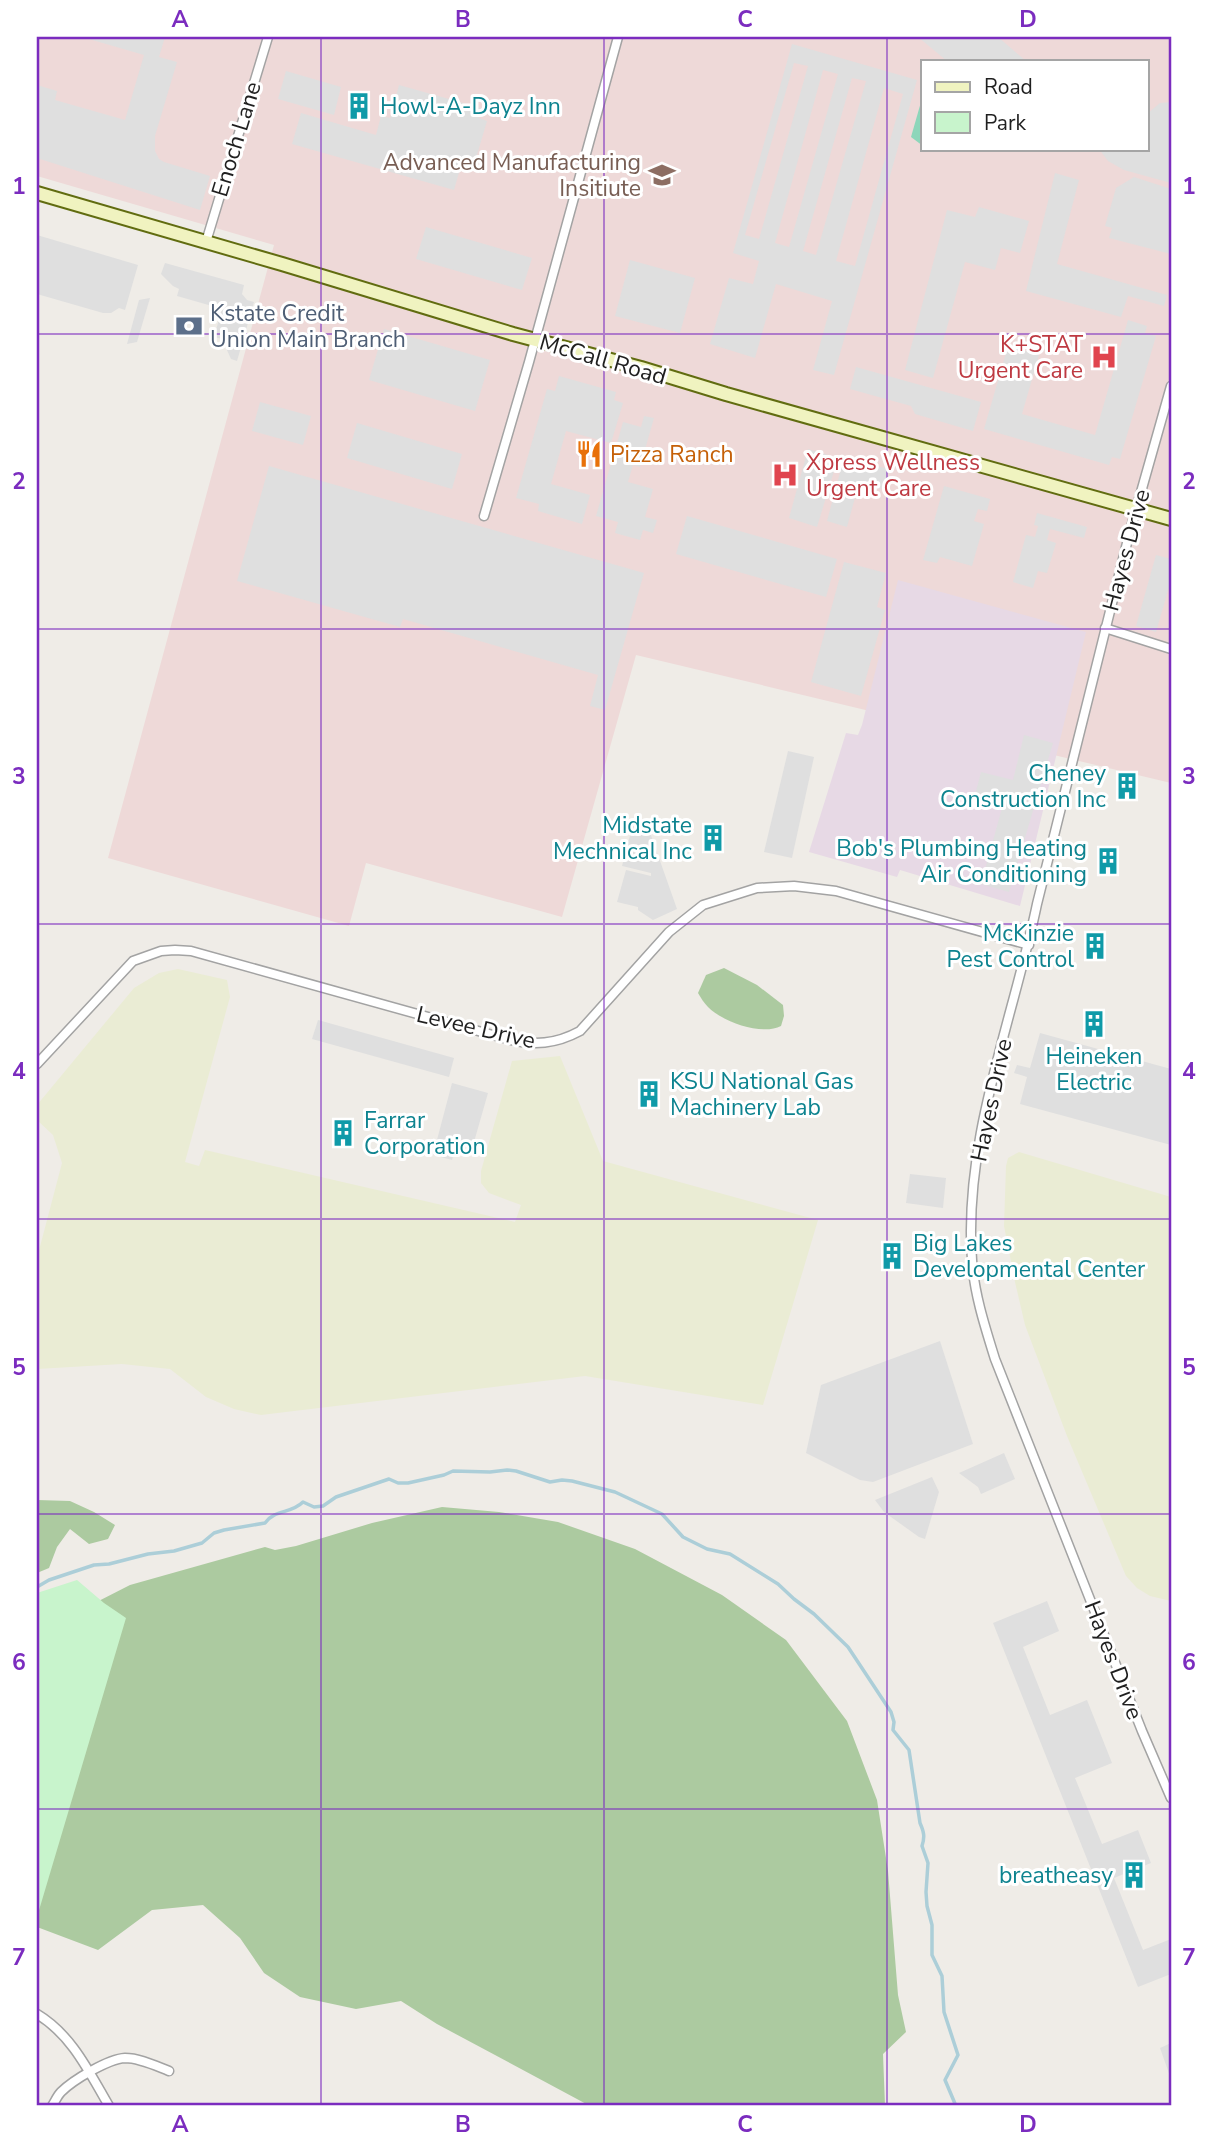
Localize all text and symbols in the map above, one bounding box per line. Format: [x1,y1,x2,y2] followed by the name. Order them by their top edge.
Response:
[171,4,189,35] text: A
[455,4,471,35] text: B
[737,4,753,35] text: C
[1019,4,1037,35] text: D
[921,60,1148,150] legend
[984,73,1033,101] text: Road
[204,78,269,201] street label: Enoch Lane
[344,91,374,121] building icon: Howl-A-Dayz Inn
[380,91,561,122] place label: Howl-A-Dayz Inn
[984,109,1026,137] text: Park
[383,147,641,204] place label: Advanced Manufacturing Insitiute
[647,160,677,190] school or university icon: Advanced Manufacturing Insitiute
[12,171,26,202] text: 1
[1182,171,1196,202] text: 1
[210,298,406,355] place label: Kstate Credit Union Main Branch
[174,311,204,341] bank icon: Kstate Credit Union Main Branch
[536,327,670,392] street label: McCall Road
[958,329,1083,386] place label: K+STAT Urgent Care
[1089,342,1119,372] hospital icon: K+STAT Urgent Care
[574,439,604,469] restaurant icon: Pizza Ranch
[610,439,734,470] place label: Pizza Ranch
[806,447,980,504] place label: Xpress Wellness Urgent Care
[770,460,800,490] hospital icon: Xpress Wellness Urgent Care
[12,466,26,497] text: 2
[1182,466,1196,497] text: 2
[1095,486,1158,615] street label: Hayes Drive
[940,758,1106,815] place label: Cheney Construction Inc
[12,761,26,792] text: 3
[1182,761,1196,792] text: 3
[1112,771,1142,801] building icon: Cheney Construction Inc
[553,810,692,867] place label: Midstate Mechnical Inc
[698,823,728,853] building icon: Midstate Mechnical Inc
[836,833,1087,890] place label: Bob's Plumbing Heating Air Conditioning
[1093,846,1123,876] building icon: Bob's Plumbing Heating Air Conditioning
[947,918,1074,975] place label: McKinzie Pest Control
[1080,931,1110,961] building icon: McKinzie Pest Control
[413,999,538,1056] street label: Levee Drive
[1079,1009,1109,1039] building icon: Heineken Electric
[963,1036,1020,1164] street label: Hayes Drive
[1046,1041,1142,1098] place label: Heineken Electric
[12,1056,26,1087] text: 4
[1182,1056,1196,1087] text: 4
[670,1066,854,1123] place label: KSU National Gas Machinery Lab
[634,1079,664,1109] building icon: KSU National Gas Machinery Lab
[364,1105,485,1162] place label: Farrar Corporation
[328,1118,358,1148] building icon: Farrar Corporation
[913,1228,1146,1285] place label: Big Lakes Developmental Center
[877,1241,907,1271] building icon: Big Lakes Developmental Center
[12,1352,26,1383] text: 5
[1182,1352,1196,1383] text: 5
[1077,1596,1150,1724] street label: Hayes Drive
[12,1647,26,1678] text: 6
[1182,1647,1196,1678] text: 6
[999,1860,1113,1891] place label: breatheasy
[1119,1860,1149,1890] building icon: breatheasy
[12,1942,26,1973] text: 7
[1182,1942,1196,1973] text: 7
[171,2109,189,2140] text: A
[455,2109,471,2140] text: B
[737,2109,753,2140] text: C
[1019,2109,1037,2140] text: D

